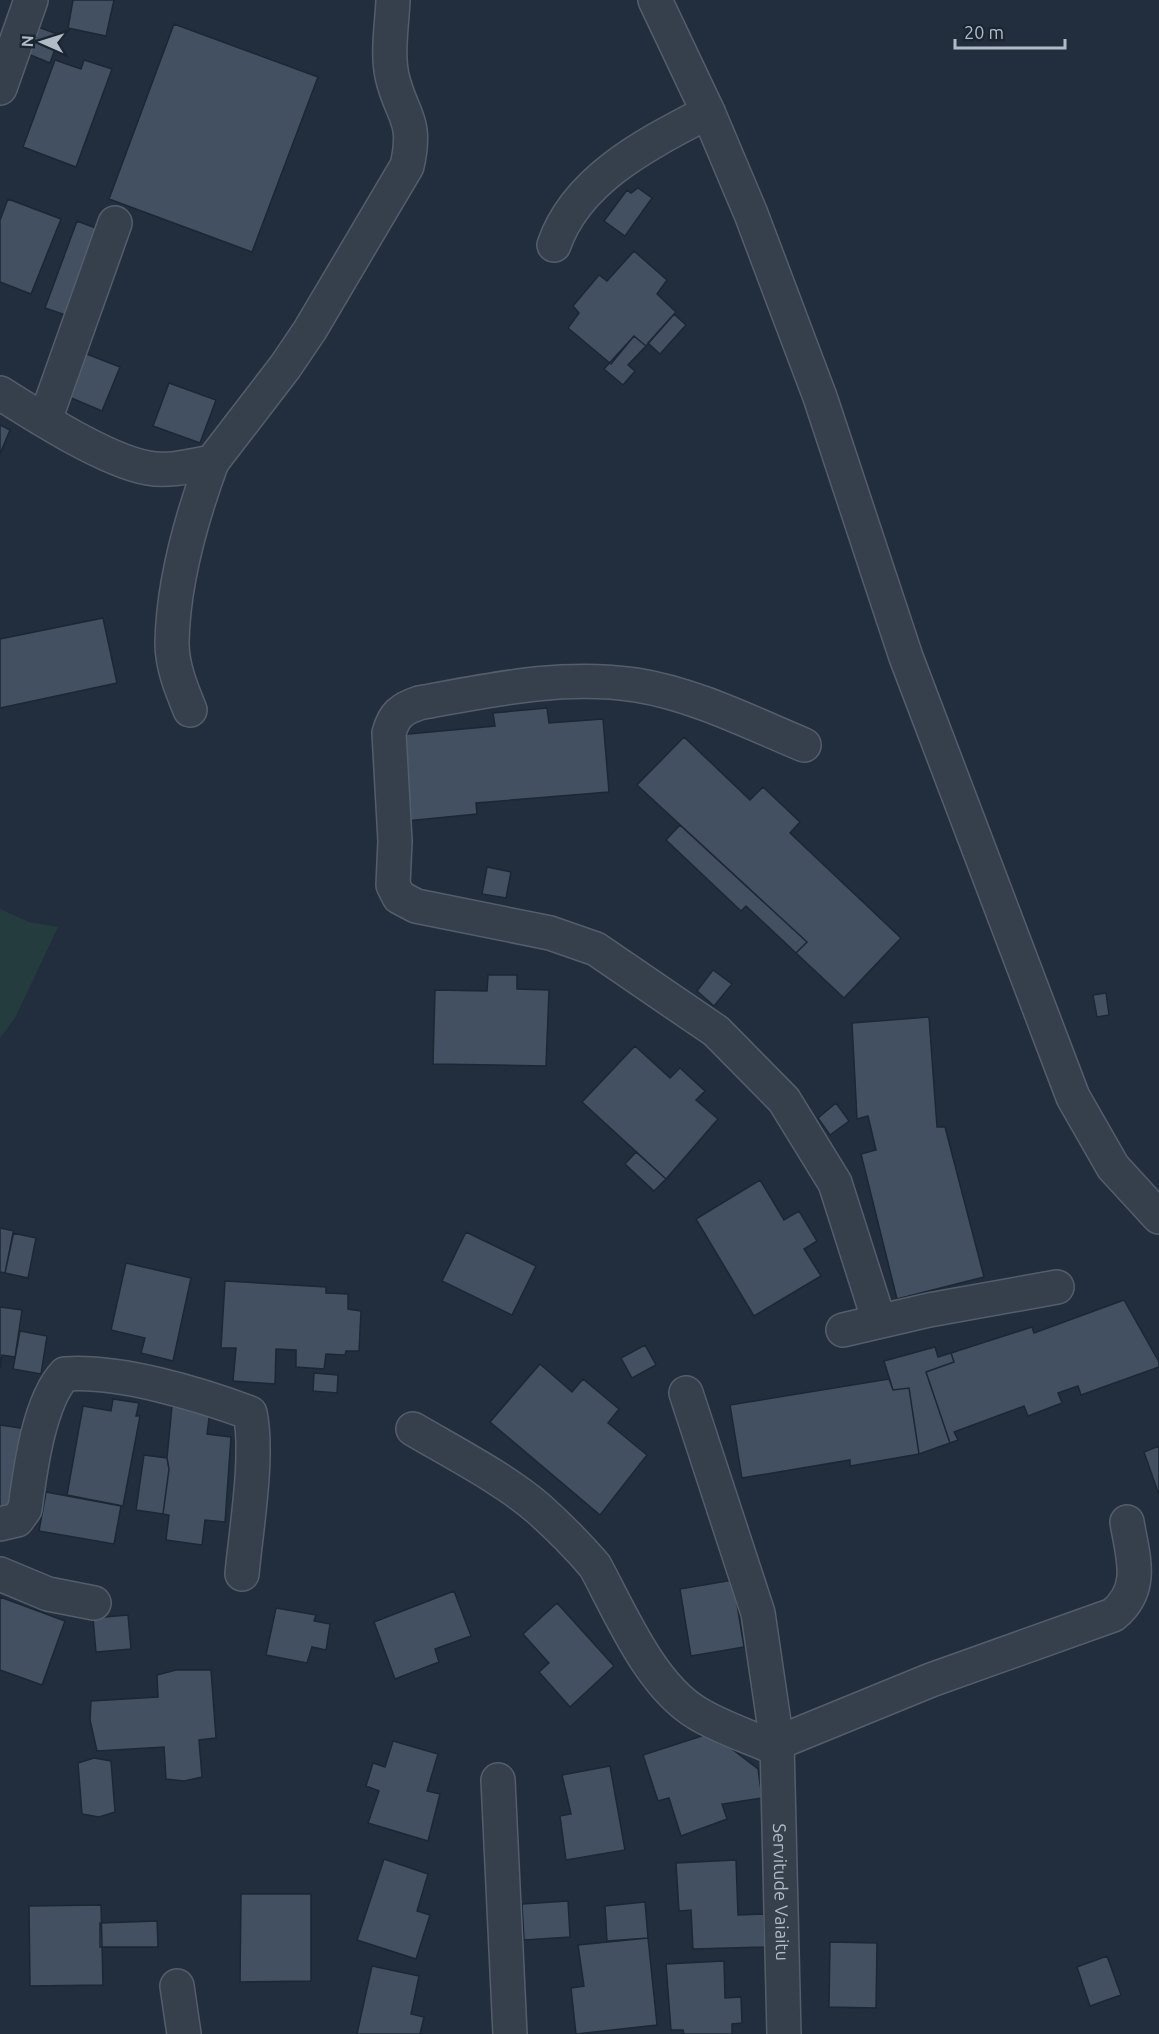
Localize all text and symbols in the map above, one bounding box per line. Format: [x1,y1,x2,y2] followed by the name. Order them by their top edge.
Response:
[12,12,72,72] north arrow
[955,12,1064,50] scale bar
[964,22,1004,42] text: 20 m
[18,35,36,48] text: N
[770,1823,793,1961] street label: Servitude Vaiaitu

